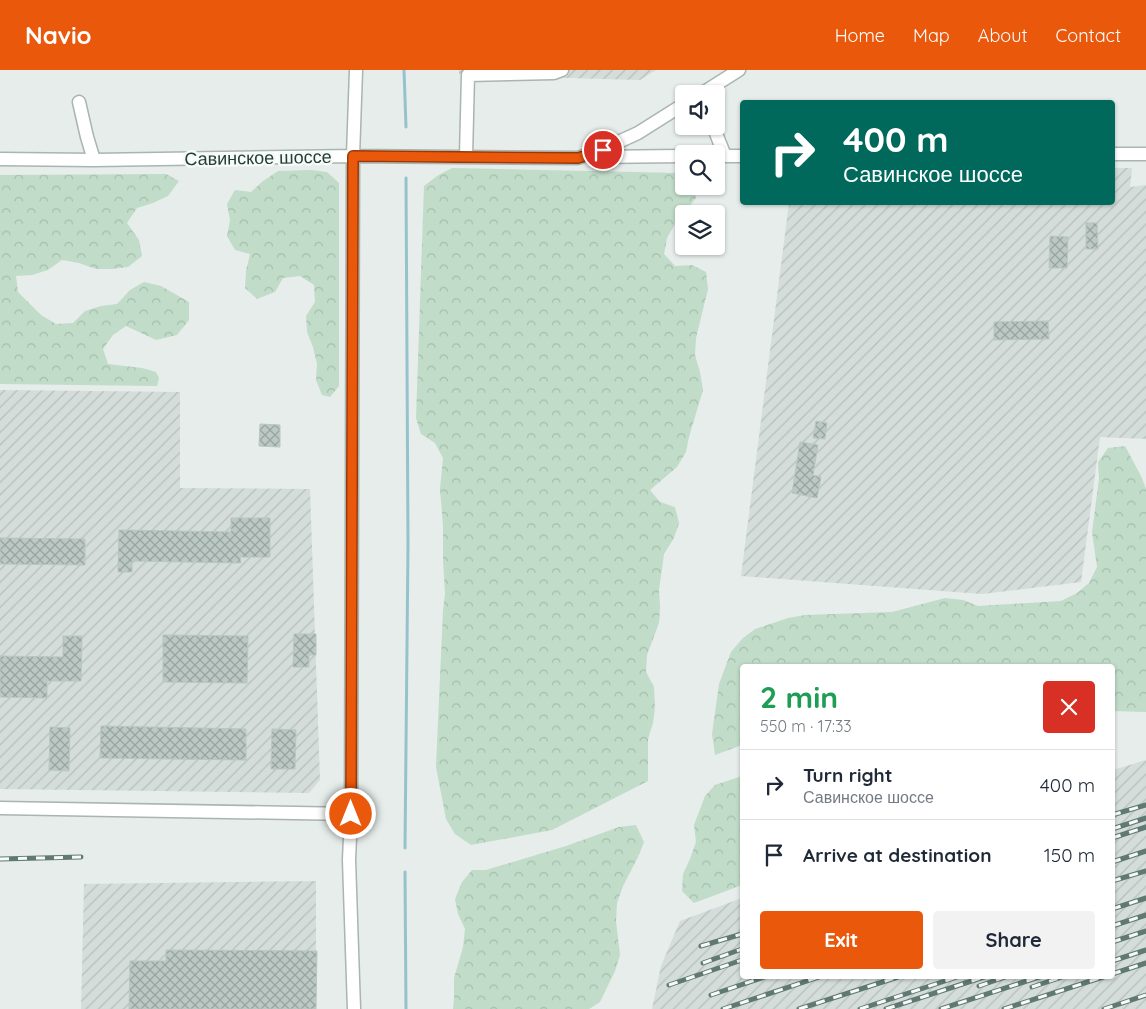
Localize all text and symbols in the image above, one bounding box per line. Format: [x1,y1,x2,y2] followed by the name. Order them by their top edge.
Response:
[25,20,92,50] text: Navio
[835,24,885,47] text: Home
[913,24,950,47] text: Map
[978,24,1028,47] text: About
[1056,24,1121,47] text: Contact
[675,85,725,255] map controls
[675,85,725,135] button: sound
[843,117,949,161] text: 400 m
[760,120,825,185] icon: right
[582,129,624,171] pin
[589,136,617,164] icon: arrive
[184,145,332,170] street label: Савинское шоссе
[675,145,725,195] button: search
[843,160,1023,188] text: Савинское шоссе
[675,205,725,255] button: layers
[760,678,838,716] text: 2 min
[1043,681,1095,733] button: close
[760,716,852,736] text: 550 m · 17:33
[803,763,892,787] text: Turn right
[760,771,788,799] icon: right
[1040,773,1095,797] text: 400 m
[324,787,376,839] position arrow
[803,787,934,807] text: Савинское шоссе
[760,841,788,869] icon: arrive
[803,843,992,867] text: Arrive at destination
[1044,843,1095,867] text: 150 m
[760,911,923,969] button: Exit
[933,911,1095,969] button: Share

